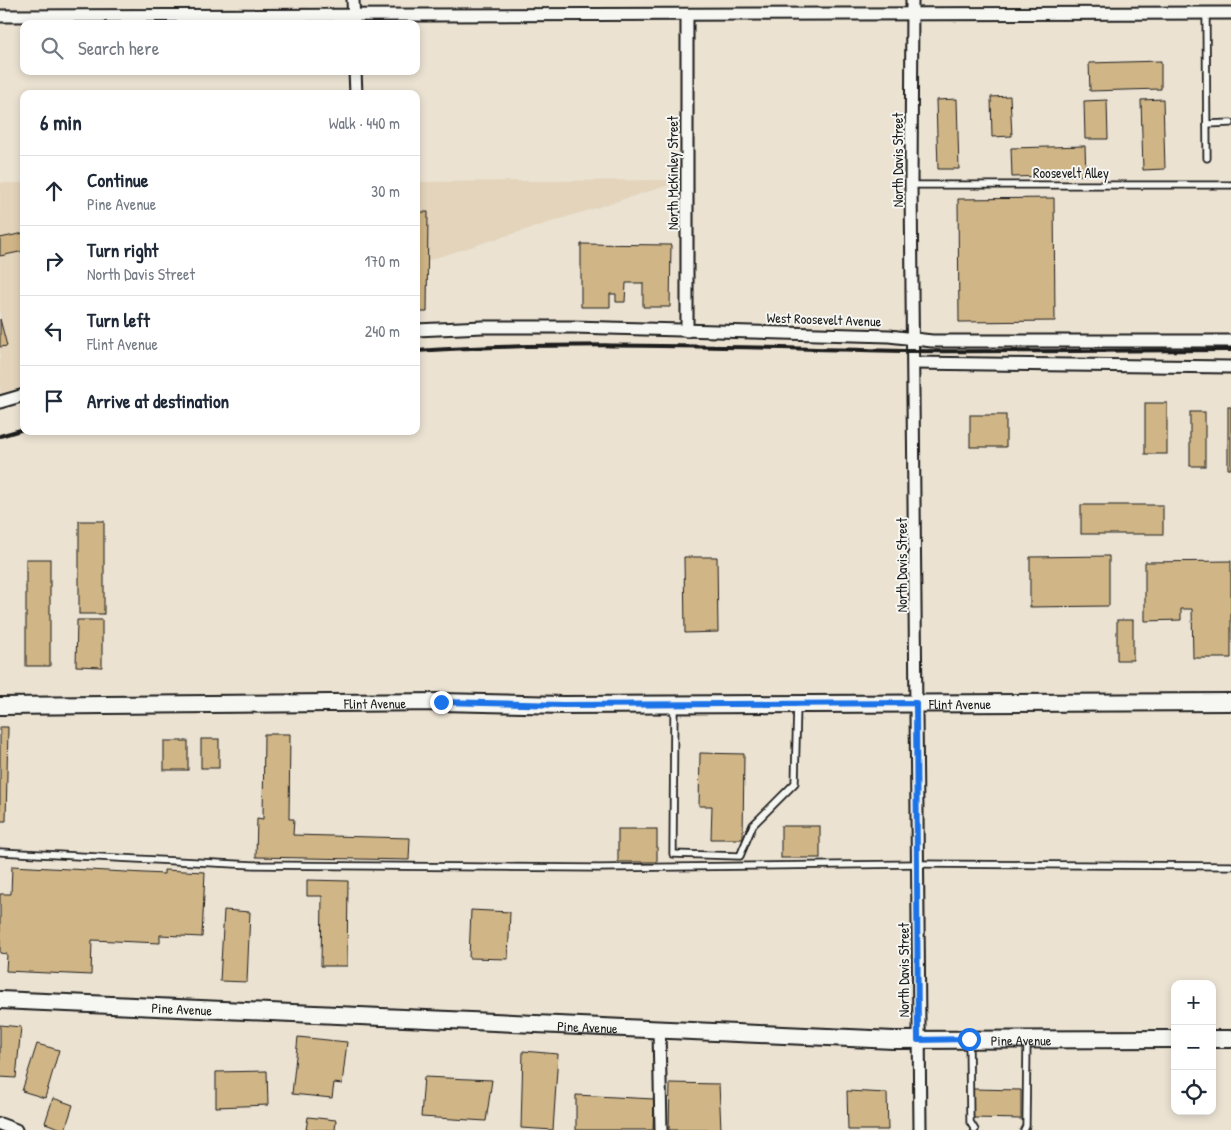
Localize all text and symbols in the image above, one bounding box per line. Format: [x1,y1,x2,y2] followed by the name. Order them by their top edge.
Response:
[20,20,420,75] search box
[38,34,66,62] icon: search
[78,35,159,61] text: Search here
[40,108,82,137] text: 6 min
[329,112,400,134] text: Walk · 440 m
[888,113,907,207] street label: North Davis Street
[663,116,683,230] street label: North McKinley Street
[1033,163,1109,183] street label: Roosevelt Alley
[87,167,148,193] text: Continue
[40,177,68,205] icon: ahead
[371,180,400,202] text: 30 m
[87,193,156,215] text: Pine Avenue
[87,237,158,263] text: Turn right
[40,247,68,275] icon: right
[365,250,400,272] text: 170 m
[87,263,195,285] text: North Davis Street
[87,307,150,333] text: Turn left
[766,308,882,331] street label: West Roosevelt Avenue
[40,317,68,345] icon: left
[365,320,400,342] text: 240 m
[87,333,158,355] text: Flint Avenue
[40,387,68,415] icon: arrive
[87,388,229,414] text: Arrive at destination
[892,518,911,612] street label: North Davis Street
[430,691,453,714] route end
[343,693,407,712] street label: Flint Avenue
[928,694,991,713] street label: Flint Avenue
[894,923,913,1017] street label: North Davis Street
[1171,980,1216,1115] map controls
[1171,980,1216,1025] button: +
[151,997,213,1019] street label: Pine Avenue
[557,1015,619,1037] street label: Pine Avenue
[1171,1025,1216,1070] button: −
[958,1028,981,1051] route start
[991,1030,1052,1049] street label: Pine Avenue
[1171,1070,1216,1115] button: locate

